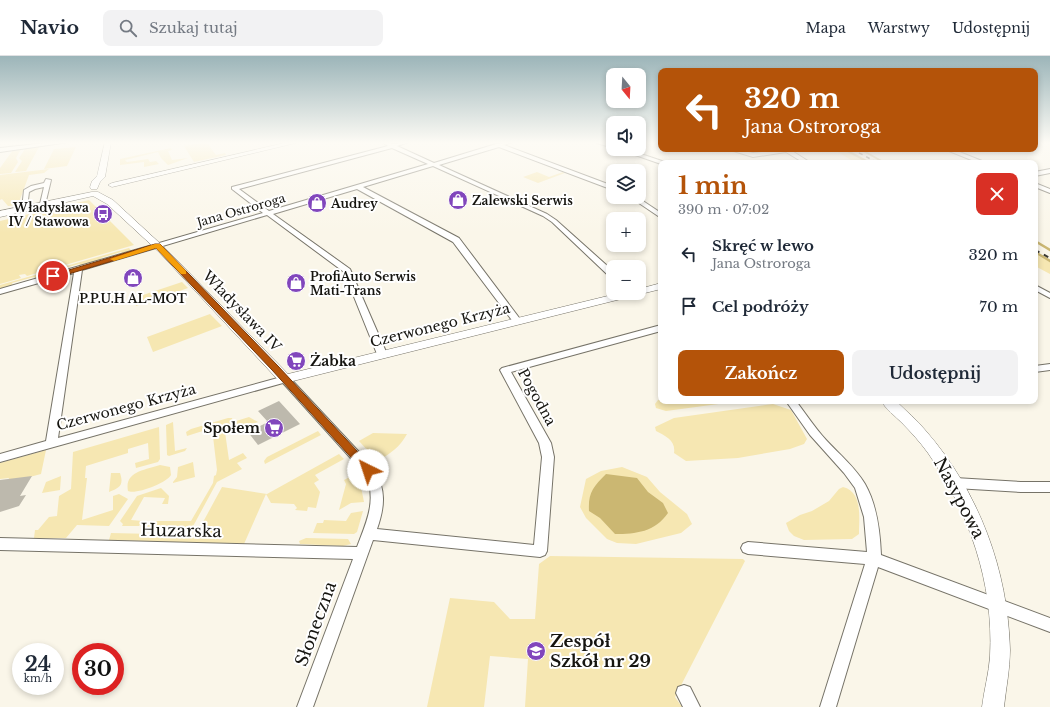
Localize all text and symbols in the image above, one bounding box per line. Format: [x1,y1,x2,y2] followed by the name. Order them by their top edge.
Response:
[103,10,383,46] search box
[20,16,79,39] text: Navio
[117,17,139,39] icon: search
[149,18,238,37] text: Szukaj tutaj
[806,19,846,37] text: Mapa
[868,19,930,37] text: Warstwy
[952,19,1030,37] text: Udostępnij
[606,68,646,108] north arrow
[606,68,646,300] map controls
[744,81,840,116] text: 320 m
[678,84,730,136] icon: left
[606,116,646,156] button: sound
[744,116,881,138] text: Jana Ostroroga
[606,164,646,204] button: layers
[678,171,748,200] text: 1 min
[976,173,1018,215] button: close
[447,189,469,211] shop icon: Zalewski Serwis
[193,190,287,230] street label: Jana Ostroroga
[306,192,328,214] shop icon: Audrey
[472,193,573,208] place label: Zalewski Serwis
[330,196,378,211] place label: Audrey
[8,200,89,229] place label: Władysława IV / Stawowa
[678,201,769,218] text: 390 m · 07:02
[92,203,114,225] bus stop icon: Władysława IV / Stawowa
[606,212,646,252] button: +
[712,236,814,255] text: Skręć w lewo
[678,243,700,265] icon: left
[968,245,1018,264] text: 320 m
[712,255,811,272] text: Jana Ostroroga
[36,259,70,293] pin
[606,260,646,300] button: −
[42,265,64,287] icon: arrive
[198,266,286,356] street label: Władysława IV
[122,267,144,289] shop icon: P.P.U.H AL-MOT
[310,269,416,298] place label: ProfiAuto Serwis Mati-Trans
[285,272,307,294] shop icon: ProfiAuto Serwis Mati-Trans
[79,291,187,306] place label: P.P.U.H AL-MOT
[678,295,700,317] icon: arrive
[712,297,809,316] text: Cel podróży
[979,297,1018,316] text: 70 m
[368,299,512,351] street label: Czerwonego Krzyża
[285,350,307,372] supermarket icon: Żabka
[678,350,844,396] button: Zakończ
[852,350,1018,396] button: Udostępnij
[310,352,356,370] place label: Żabka
[514,365,560,429] street label: Pogodna
[54,380,198,434] street label: Czerwonego Krzyża
[263,417,285,439] supermarket icon: Społem
[203,419,261,437] place label: Społem
[347,449,389,491] position arrow
[929,454,989,543] street label: Nasypowa
[140,520,222,542] street label: Huzarska
[291,578,341,669] street label: Słoneczna
[550,631,651,672] place label: Zespół Szkół nr 29
[525,640,547,662] school or university icon: Zespół Szkół nr 29
[72,643,124,695] speed limit sign: 30
[25,652,51,676] text: 24
[24,672,52,685] text: km/h

